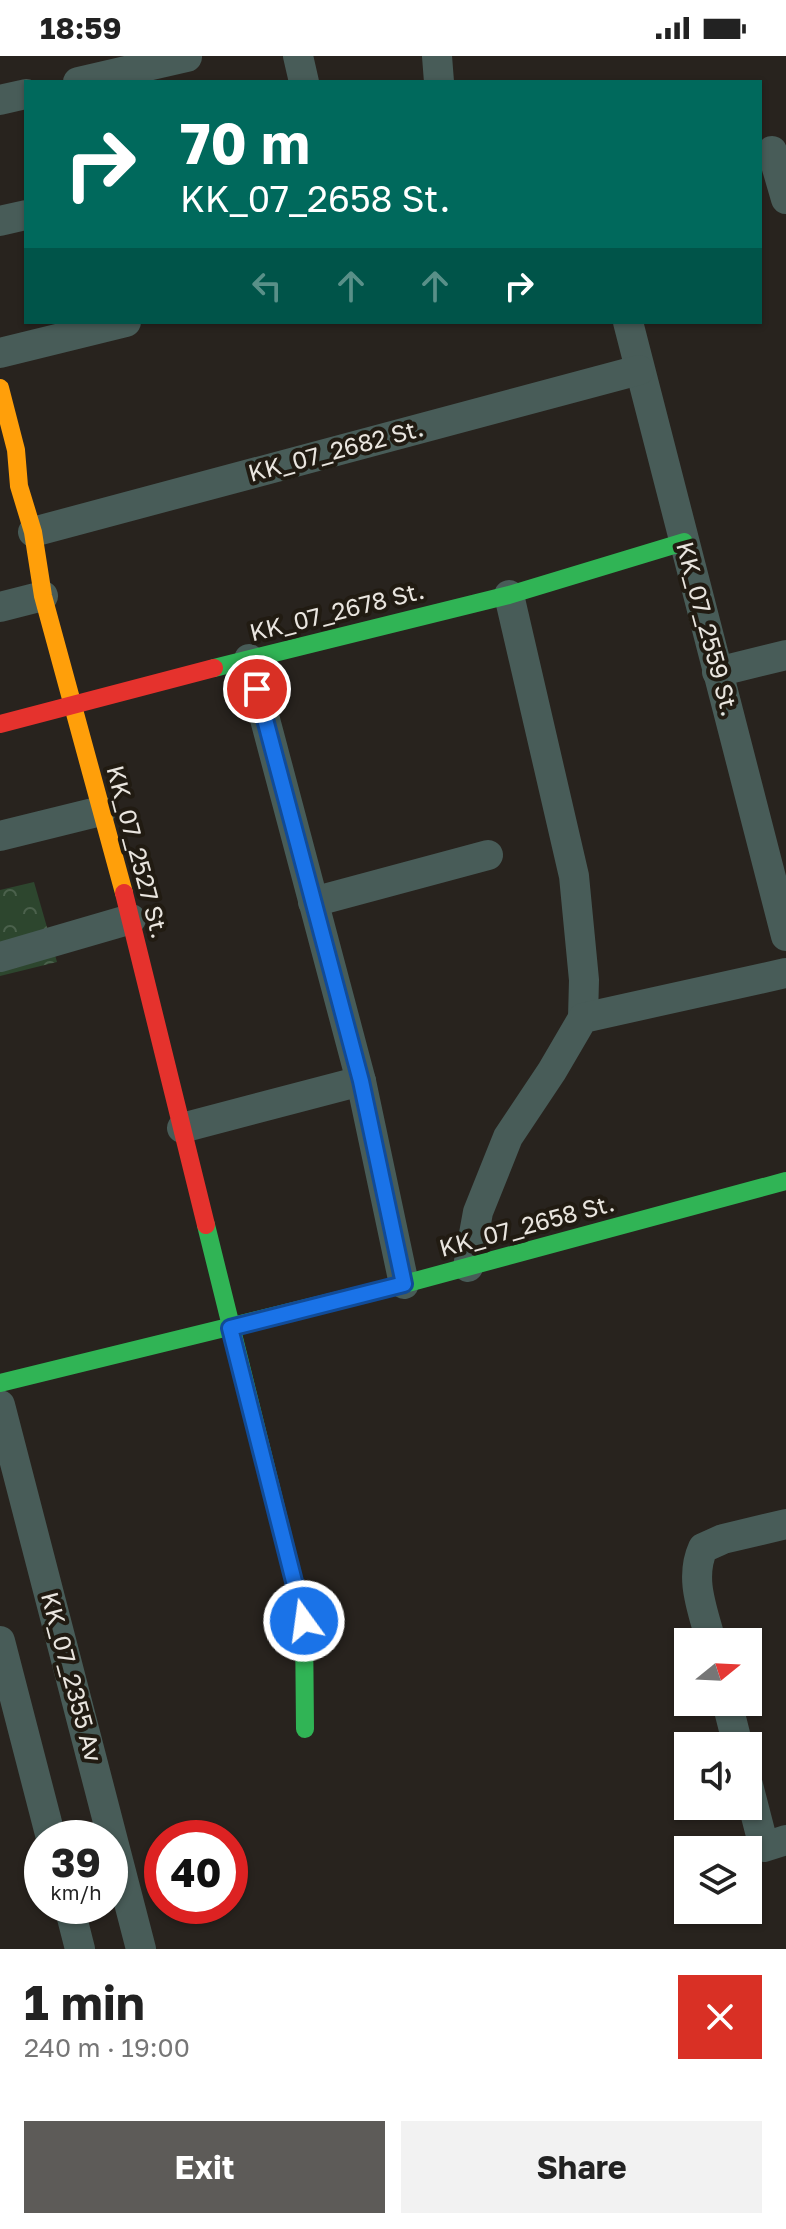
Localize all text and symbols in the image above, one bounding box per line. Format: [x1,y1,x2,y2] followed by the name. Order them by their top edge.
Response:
[40,10,122,46] text: 18:59
[180,109,310,176] text: 70 m
[48,112,152,216] icon: right
[180,177,450,220] text: KK_07_2658 St.
[245,264,289,308] icon: left
[329,264,373,308] icon: ahead
[413,264,457,308] icon: ahead
[497,264,541,308] icon: right
[245,412,426,487] street label: KK_07_2682 St.
[671,538,746,719] street label: KK_07_2559 St.
[246,575,427,646] street label: KK_07_2678 St.
[223,655,291,723] pin
[235,667,279,711] icon: arrive
[101,762,175,941] street label: KK_07_2527 St.
[436,1187,617,1262] street label: KK_07_2658 St.
[262,1579,346,1663] position arrow
[36,1589,109,1765] street label: KK_07_2355 Av
[674,1628,762,1716] north arrow
[674,1628,762,1924] map controls
[674,1732,762,1820] button: sound
[144,1820,248,1924] speed limit sign: 40
[674,1836,762,1924] button: layers
[51,1838,101,1886] text: 39
[51,1880,101,1904] text: km/h
[24,1973,145,2031] text: 1 min
[678,1975,762,2059] button: close
[24,2032,190,2063] text: 240 m · 19:00
[24,2121,385,2213] button: Exit
[401,2121,762,2213] button: Share

